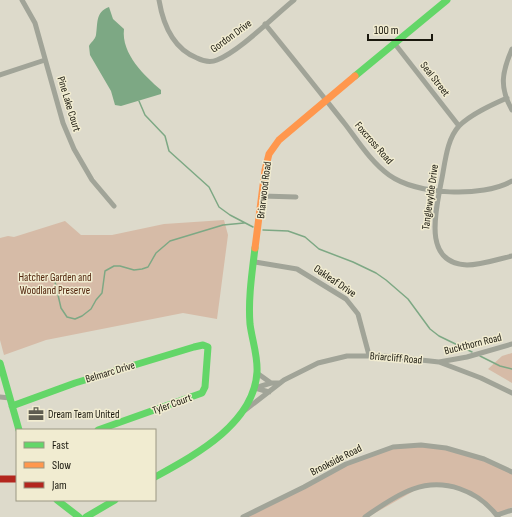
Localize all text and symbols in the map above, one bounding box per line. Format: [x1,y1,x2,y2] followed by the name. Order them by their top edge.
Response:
[368,16,432,42] scale bar
[208,17,254,55] street label: Gordon Drive
[374,23,399,38] text: 100 m
[417,59,453,99] street label: Seal Street
[54,75,84,134] street label: Pine Lake Court
[352,119,396,167] street label: Foxcross Road
[254,160,274,219] street label: Briarwood Road
[419,163,441,231] street label: Tanglewylde Drive
[311,262,359,300] street label: Oakleaf Drive
[18,271,92,297] park label: Hatcher Garden and Woodland Preserve
[443,330,503,357] street label: Buckthorn Road
[369,349,423,367] street label: Briarcliff Road
[84,358,136,386] street label: Belmarc Drive
[151,391,194,417] street label: Tyler Court
[27,405,45,423] office icon: Dream Team United
[48,408,120,421] place label: Dream Team United
[16,429,156,501] legend
[52,438,69,453] text: Fast
[308,441,364,479] street label: Brookside Road
[52,458,71,473] text: Slow
[51,478,67,493] text: Jam

